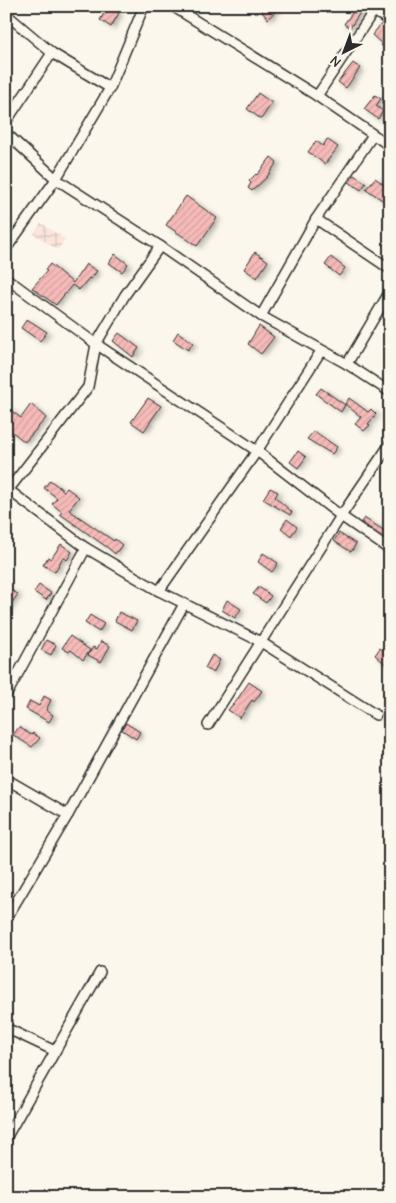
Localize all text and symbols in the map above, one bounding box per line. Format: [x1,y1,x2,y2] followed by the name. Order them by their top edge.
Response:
[318,28,368,78] north arrow
[327,52,345,71] text: N

